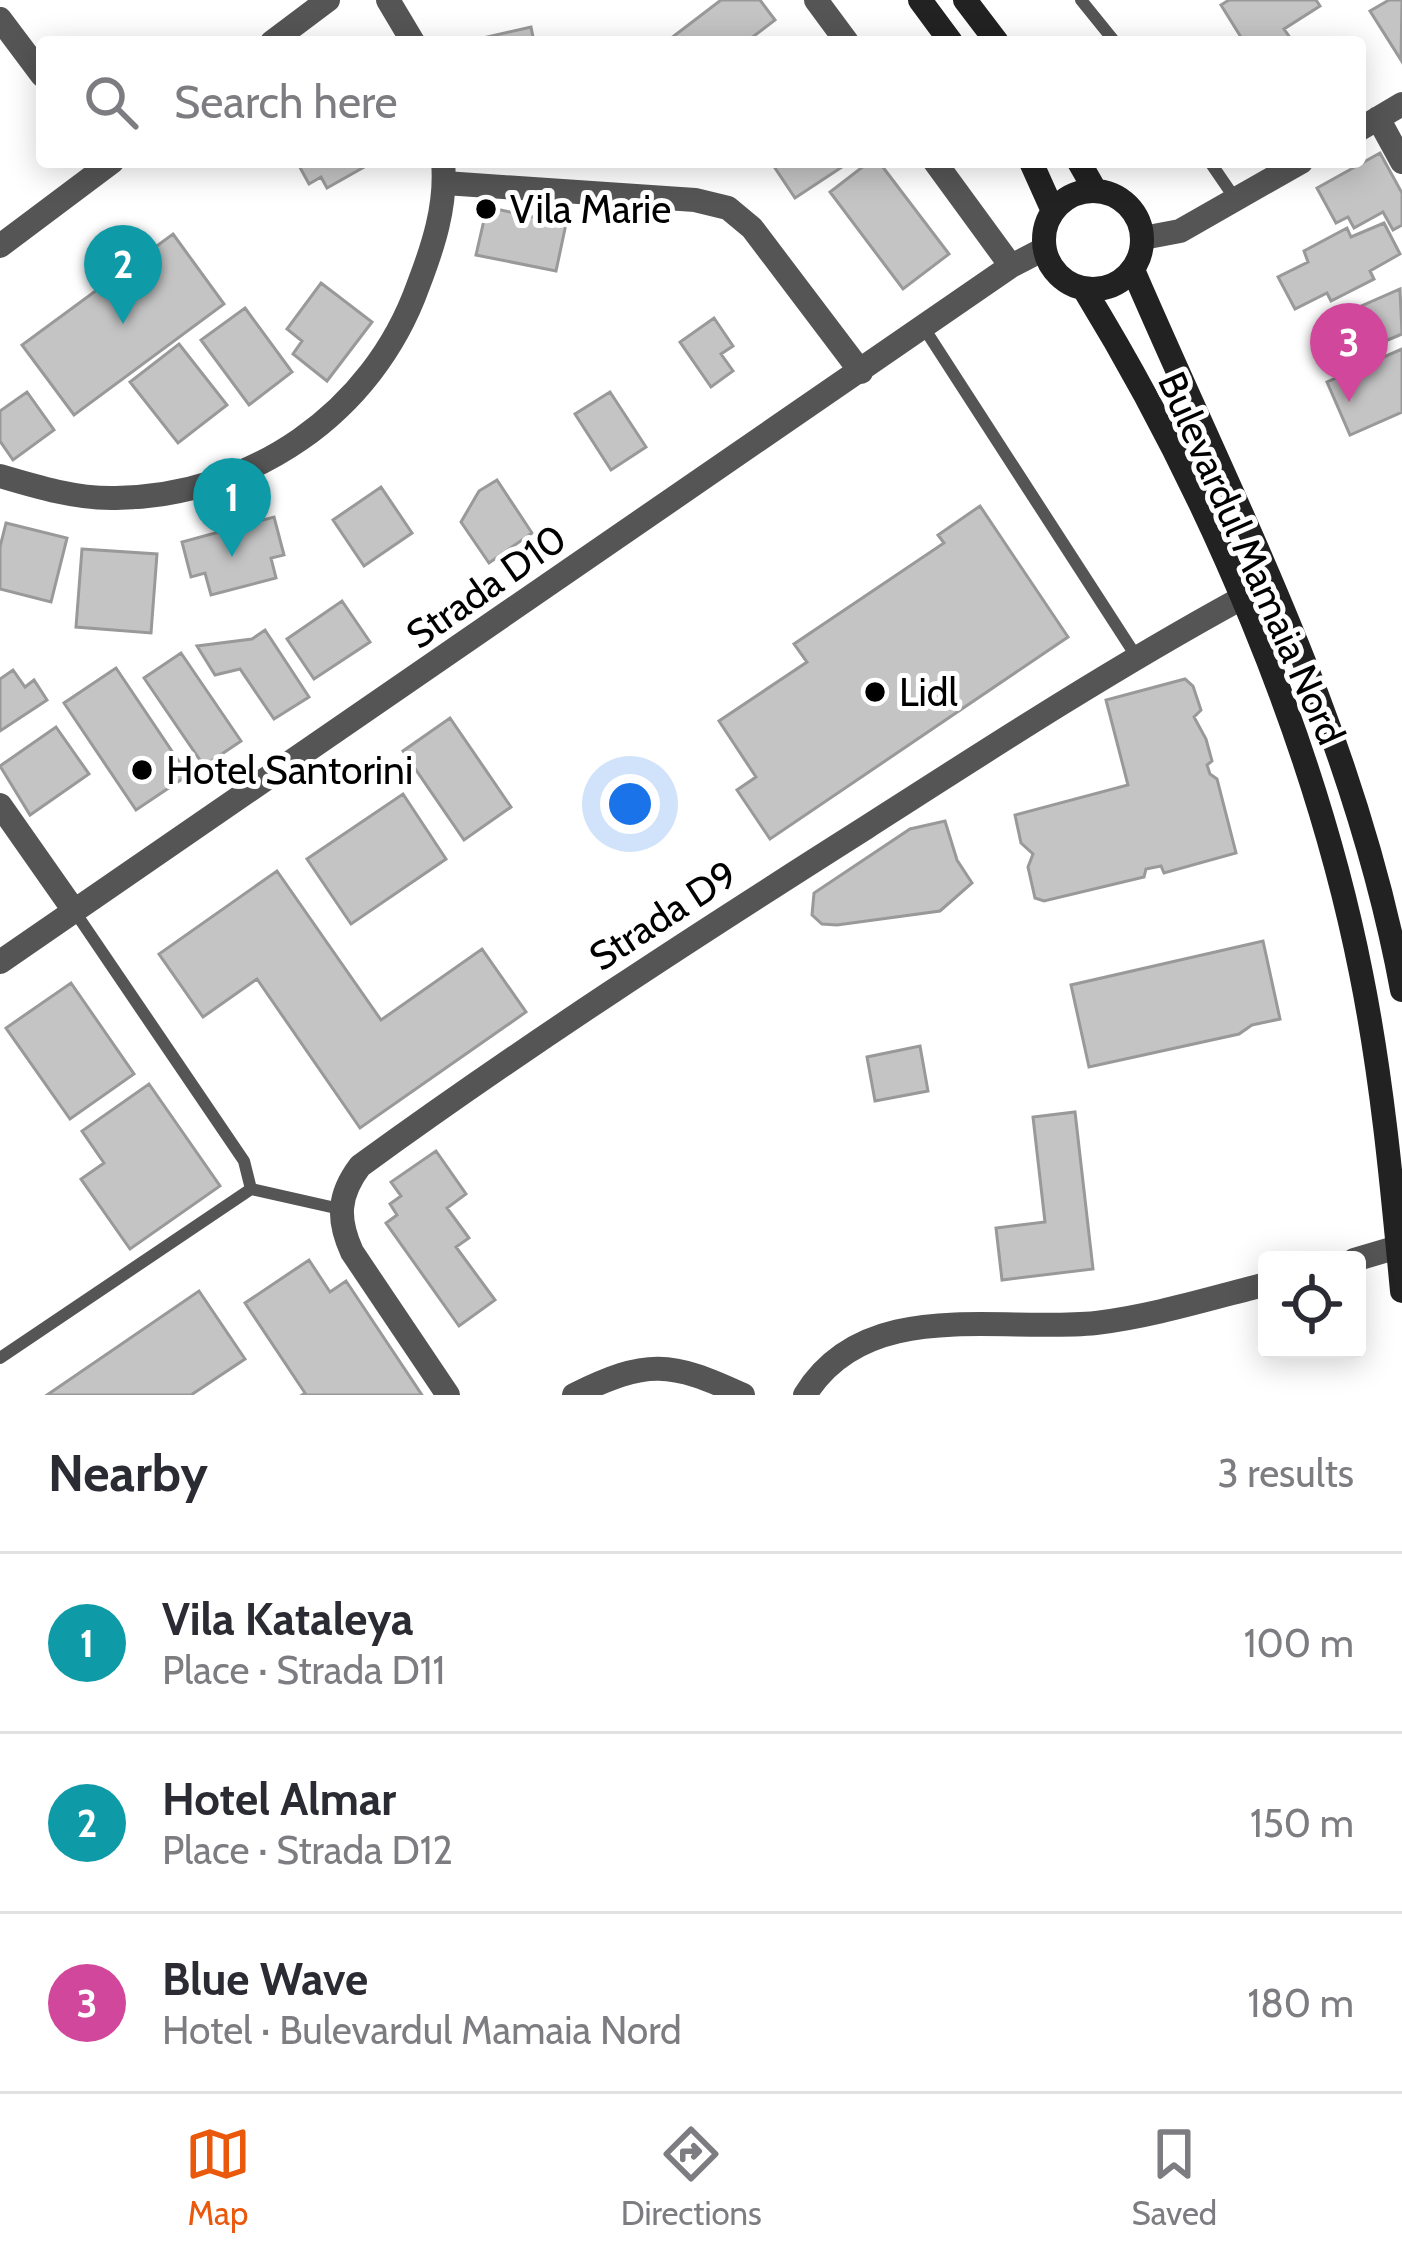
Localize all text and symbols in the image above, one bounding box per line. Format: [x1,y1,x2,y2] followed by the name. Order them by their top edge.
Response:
[36,36,1366,168] search box
[78,69,144,135] icon: search
[174,75,398,129] text: Search here
[510,185,671,233] place label: Vila Marie
[473,196,499,222] marker: Vila Marie
[84,225,162,324] pin: 2
[1310,303,1388,402] pin: 3
[1148,364,1356,752] street label: Bulevardul Mamaia Nord
[193,458,271,557] pin: 1
[397,514,575,658] street label: Strada D10
[899,668,958,716] place label: Lidl
[862,679,888,705] marker: Lidl
[166,746,413,794] place label: Hotel Santorini
[129,757,155,783] marker: Hotel Santorini
[600,774,660,834] your location
[580,850,746,980] street label: Strada D9
[1258,1251,1366,1359] map controls
[1258,1251,1366,1359] button: locate
[48,1442,208,1504] text: Nearby
[1217,1449,1354,1497] text: 3 results
[162,1592,414,1646] text: Vila Kataleya
[80,1619,94,1667] text: 1
[1244,1619,1354,1667] text: 100 m
[162,1646,445,1694] text: Place · Strada D11
[162,1772,396,1826] text: Hotel Almar
[77,1799,97,1847] text: 2
[1250,1799,1354,1847] text: 150 m
[162,1826,453,1874] text: Place · Strada D12
[162,1952,368,2006] text: Blue Wave
[76,1979,98,2027] text: 3
[1247,1979,1354,2027] text: 180 m
[162,2006,682,2054] text: Hotel · Bulevardul Mamaia Nord
[185,2121,251,2233] tab: Map
[621,2121,762,2233] tab: Directions
[1131,2121,1217,2233] tab: Saved

